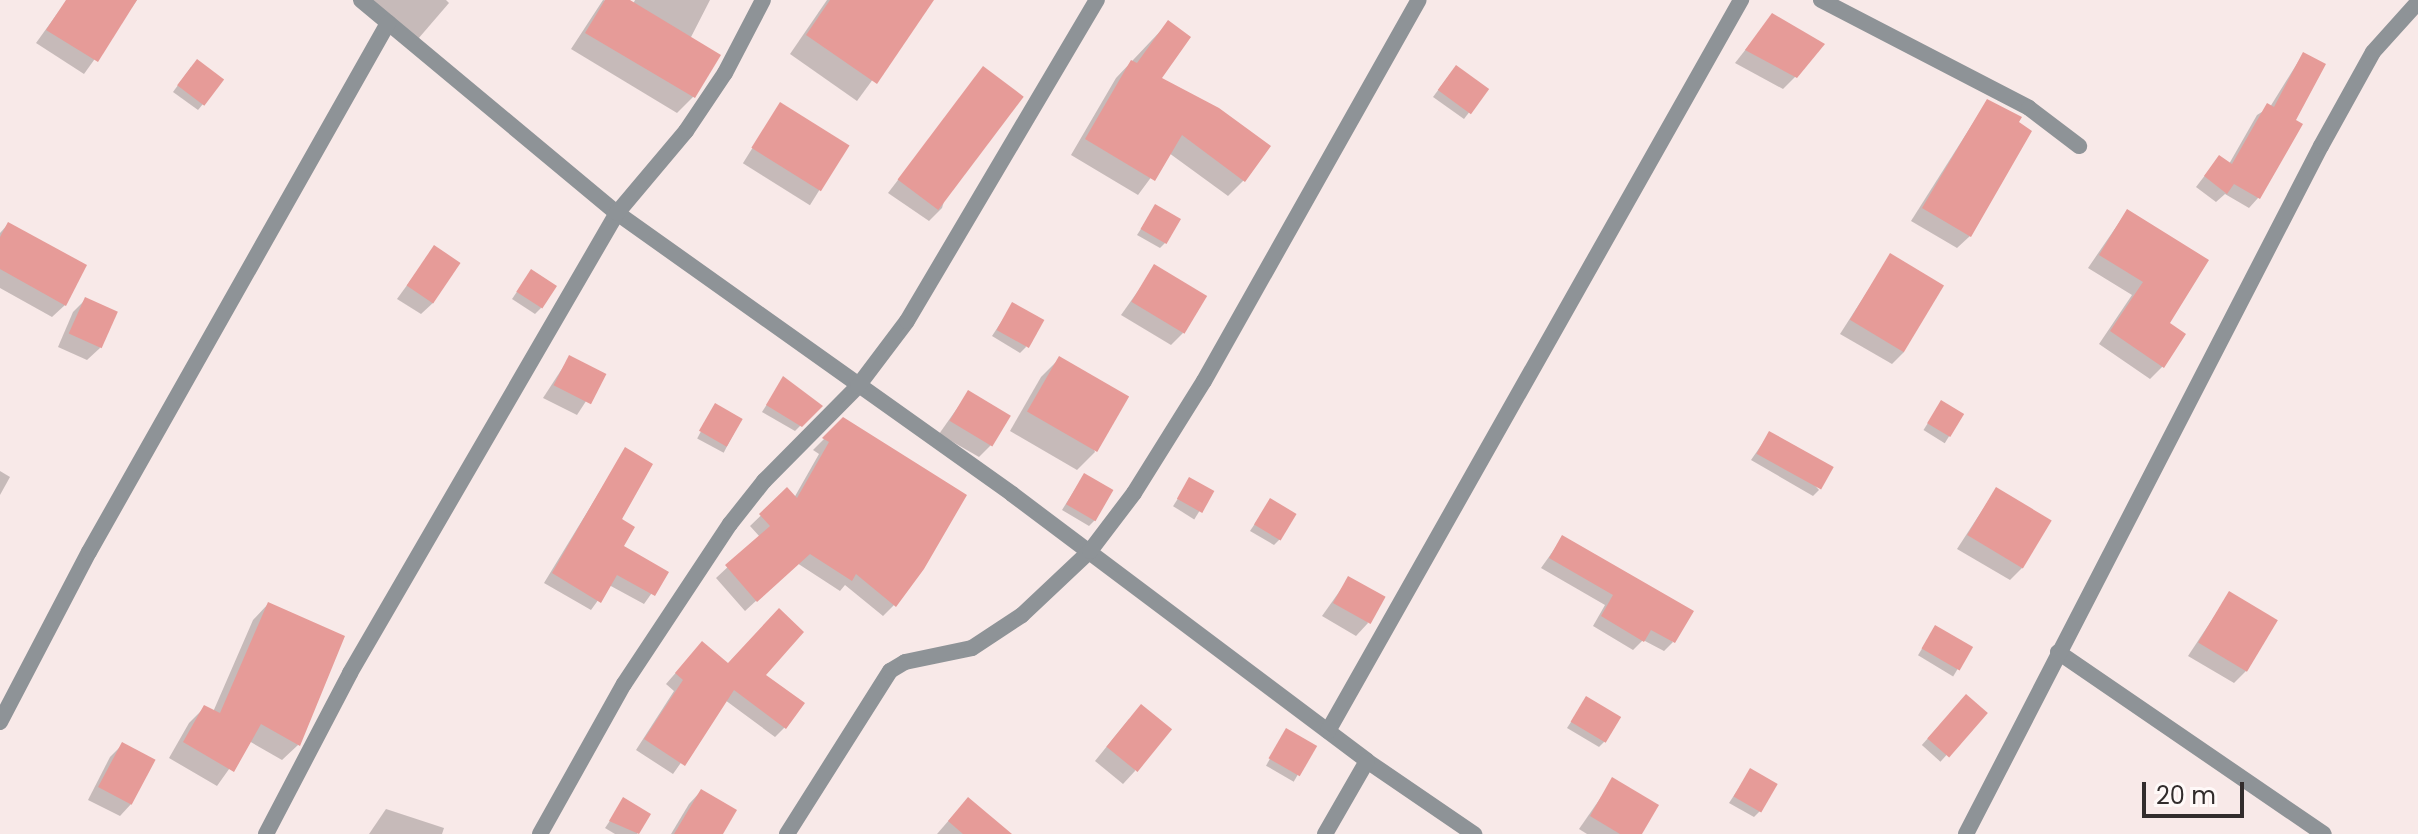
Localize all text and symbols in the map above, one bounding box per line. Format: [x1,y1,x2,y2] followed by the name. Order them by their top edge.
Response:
[2146,766,2248,816] scale bar
[2156,779,2216,812] text: 20 m

